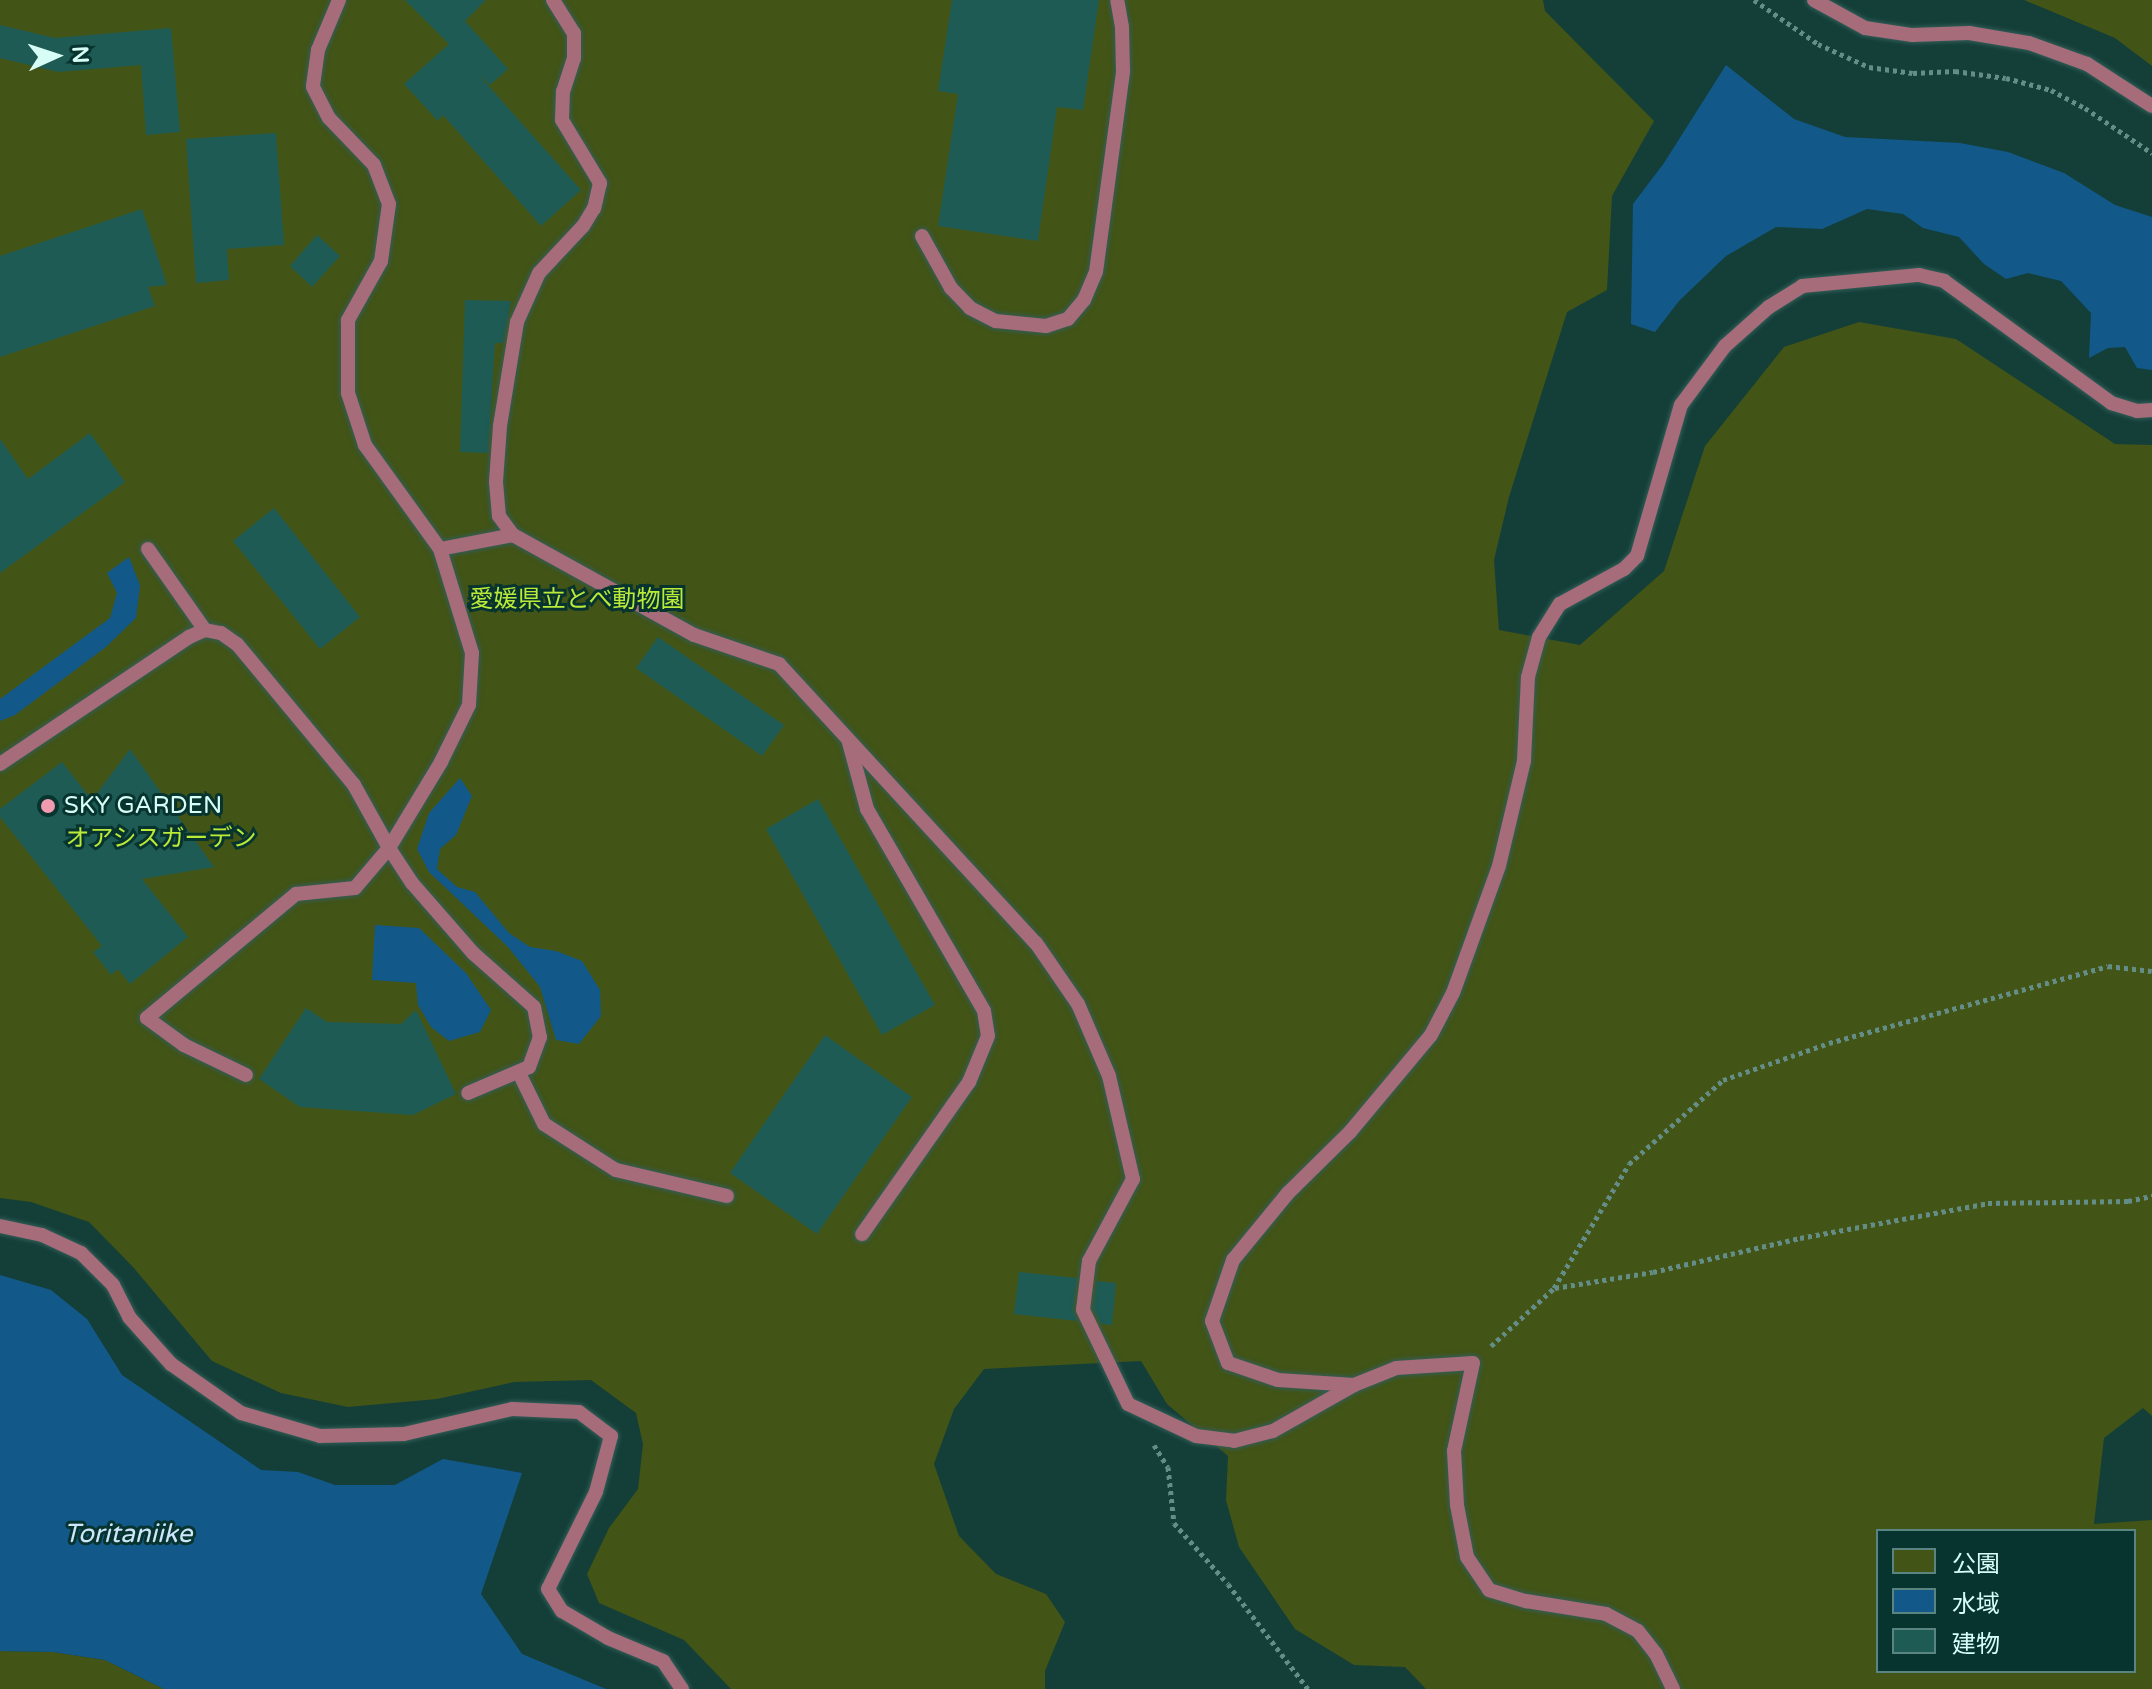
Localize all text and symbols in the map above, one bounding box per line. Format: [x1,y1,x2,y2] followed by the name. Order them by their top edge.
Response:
[16,16,96,96] north arrow
[67,45,93,64] text: N
[469,586,685,614] park label: 愛媛県立とべ動物園
[64,792,222,820] place label: SKY GARDEN
[39,797,57,815] marker: SKY GARDEN
[65,825,257,853] park label: オアシスガーデン
[64,1518,192,1550] water label: Toritaniike
[1876,1529,2136,1673] legend
[1952,1550,2000,1579] text: 公園
[1952,1590,2000,1619] text: 水域
[1952,1630,2000,1659] text: 建物

